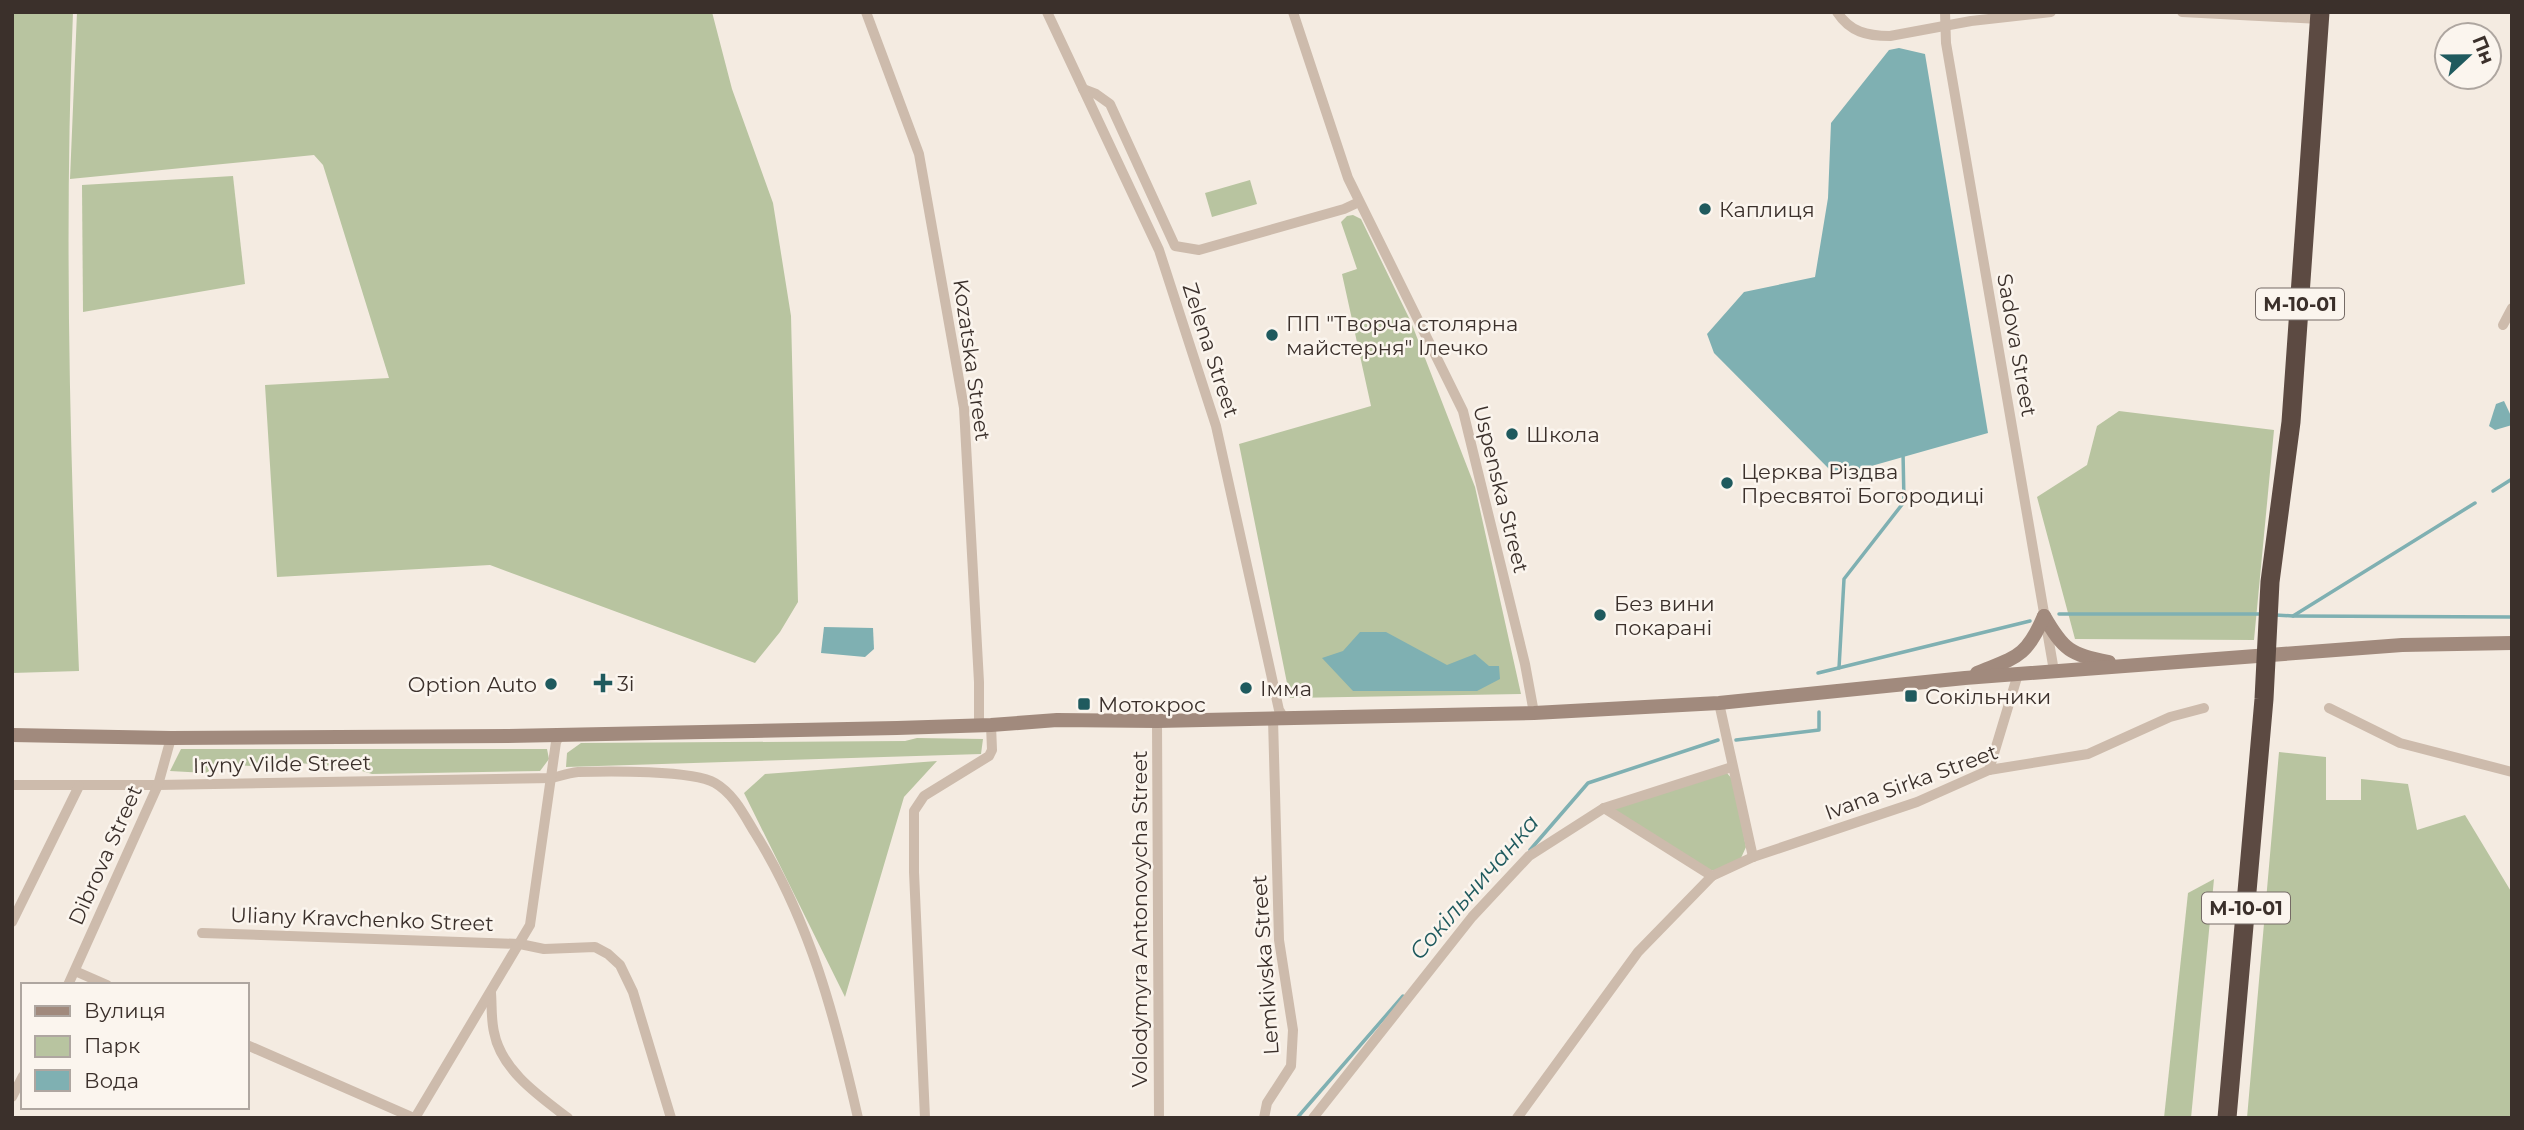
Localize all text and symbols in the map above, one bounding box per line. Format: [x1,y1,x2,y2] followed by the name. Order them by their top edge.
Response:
[2433,21,2503,91] north arrow
[2467,32,2499,67] text: Пн
[1719,197,1815,222] place label: Каплиця
[1697,201,1713,217] marker: Каплиця
[1992,272,2042,418] street label: Sadova Street
[948,278,996,442] street label: Kozatska Street
[1177,280,1245,420] street label: Zelena Street
[2256,288,2344,320] road number: М-10-01
[1286,311,1518,360] place label: ПП "Творча столярна майстерня" Ілечко
[1264,327,1280,343] marker: ПП "Творча столярна майстерня" Ілечко
[1468,403,1534,575] street label: Uspenska Street
[1526,422,1600,447] place label: Школа
[1504,426,1520,442] marker: Школа
[1741,459,1984,508] place label: Церква Різдва Пресвятої Богородиці
[1719,475,1735,491] marker: Церква Різдва Пресвятої Богородиці
[1614,591,1715,640] place label: Без вини покарані
[1592,607,1608,623] marker: Без вини покарані
[617,671,635,696] place label: 3і
[408,672,537,697] place label: Option Auto
[595,675,611,691] marker: 3і
[543,676,559,692] marker: Option Auto
[1260,676,1312,701] place label: Імма
[1238,680,1254,696] marker: Імма
[1925,684,2051,709] place label: Сокільники
[1903,688,1919,704] marker: Сокільники
[1098,692,1206,717] place label: Мотокрос
[1076,696,1092,712] marker: Мотокрос
[1821,739,2001,825] street label: Ivana Sirka Street
[193,750,371,778] street label: Iryny Vilde Street
[1127,751,1152,1087] street label: Volodymyra Antonovycha Street
[63,781,147,929] street label: Dibrova Street
[1403,809,1545,965] water label: Сокільничанка
[1246,874,1284,1056] street label: Lemkivska Street
[2202,893,2290,924] road number: М-10-01
[230,902,494,936] street label: Uliany Kravchenko Street
[21,983,248,1109] legend
[84,998,166,1023] text: Вулиця
[84,1033,140,1058] text: Парк
[84,1068,139,1093] text: Вода

